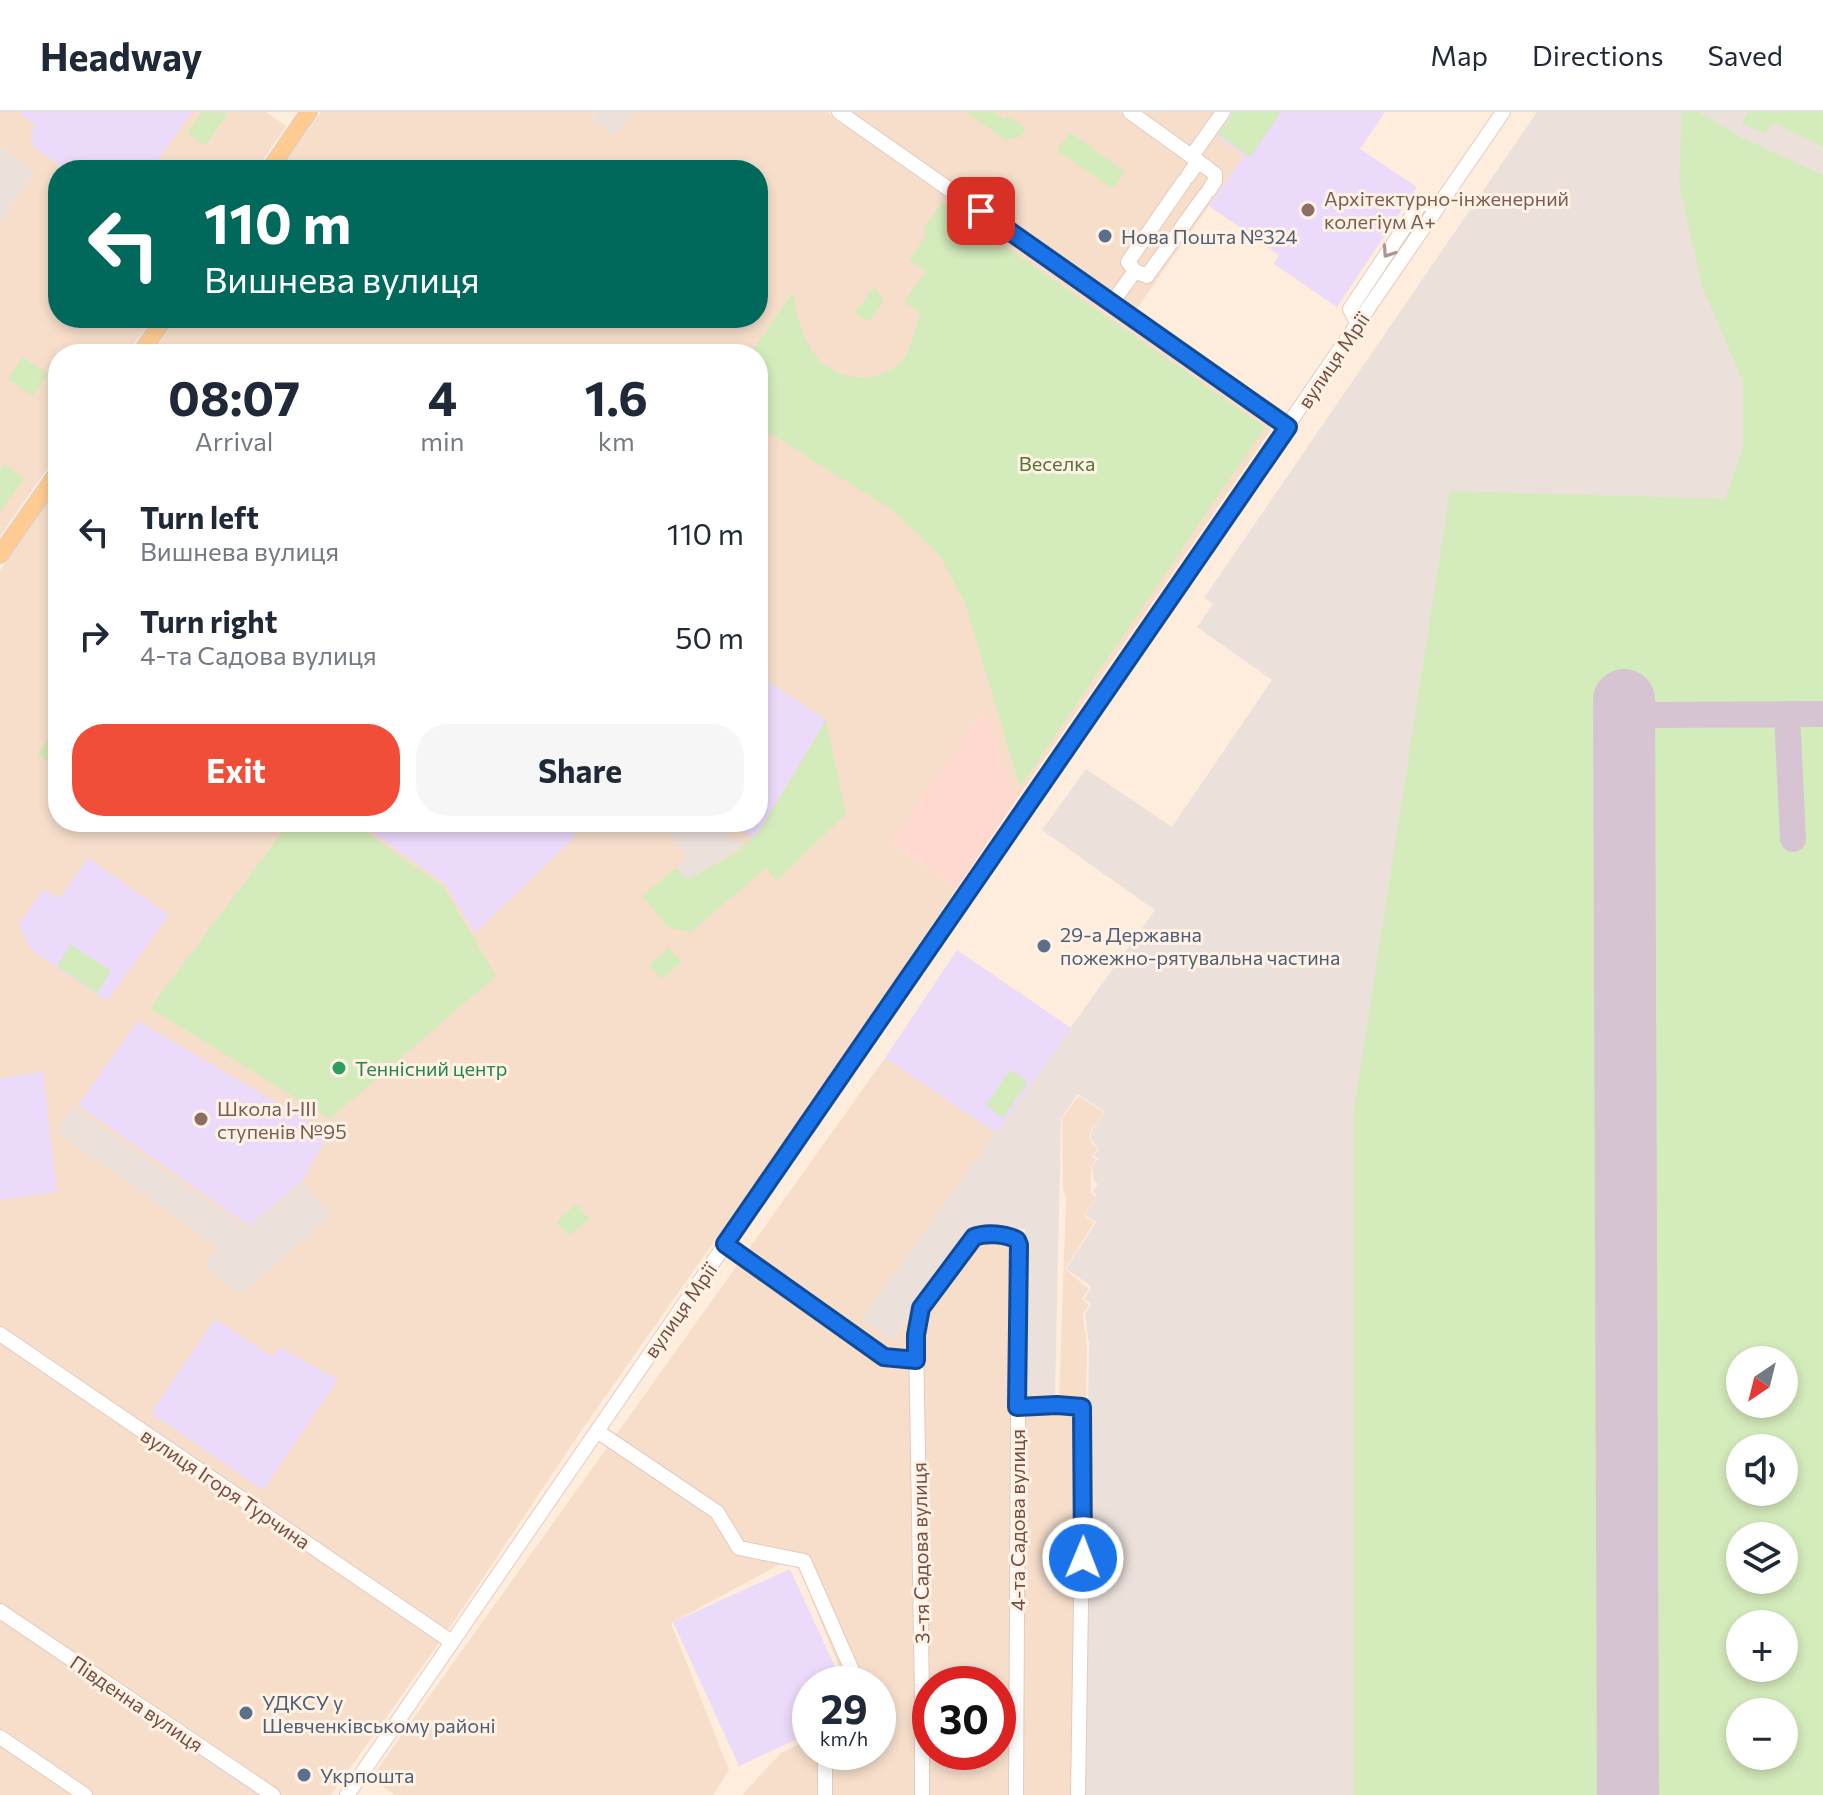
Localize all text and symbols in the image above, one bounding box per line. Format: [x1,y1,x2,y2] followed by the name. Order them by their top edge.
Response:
[40,32,202,79] text: Headway
[1430,38,1488,72] text: Map
[1532,38,1663,72] text: Directions
[1707,38,1783,72] text: Saved
[947,177,1015,245] pin
[1324,186,1569,233] place label: Архітектурно-інженерний колегіум А+
[204,187,351,256] text: 110 m
[959,189,1003,233] icon: arrive
[72,192,176,296] icon: left
[1299,201,1317,219] marker: Архітектурно-інженерний колегіум А+
[1121,224,1297,248] place label: Нова Пошта №324
[1096,227,1114,245] marker: Нова Пошта №324
[1383,244,1398,258] one-way arrow
[204,256,480,300] text: Вишнева вулиця
[1292,307,1374,413] street label: вулиця Мрії
[168,367,300,426] text: 08:07
[428,367,457,426] text: 4
[585,367,648,426] text: 1.6
[195,425,273,456] text: Arrival
[420,425,465,456] text: min
[598,425,635,456] text: km
[1019,451,1095,475] park label: Веселка
[140,498,259,535] text: Turn left
[72,510,116,554] icon: left
[667,514,744,551] text: 110 m
[140,535,339,566] text: Вишнева вулиця
[140,602,277,639] text: Turn right
[72,614,116,658] icon: right
[675,618,744,655] text: 50 m
[140,639,377,670] text: 4-та Садова вулиця
[72,724,400,816] button: Exit
[416,724,744,816] button: Share
[1060,922,1340,969] place label: 29-а Державна пожежно-рятувальна частина
[1035,937,1053,955] marker: 29-а Державна пожежно-рятувальна частина
[355,1056,507,1080] place label: Теннісний центр
[330,1059,348,1077] marker: Теннісний центр
[217,1096,347,1143] place label: Школа І-ІІІ ступенів №95
[192,1110,210,1128] marker: Школа І-ІІІ ступенів №95
[638,1257,722,1362] street label: вулиця Мрії
[1726,1346,1798,1418] north arrow
[1726,1346,1798,1770] map controls
[137,1422,315,1554] street label: вулиця Ігоря Турчина
[1005,1429,1029,1611] street label: 4-та Садова вулиця
[1726,1434,1798,1506] button: sound
[906,1462,934,1644] street label: 3-тя Садова вулиця
[1041,1516,1125,1600] position arrow
[1726,1522,1798,1594] button: layers
[1726,1610,1798,1682] button: +
[66,1650,208,1756] street label: Південна вулиця
[912,1666,1016,1770] speed limit sign: 30
[820,1683,868,1732] text: 29
[262,1690,496,1737] place label: УДКСУ у Шевченківському районі
[1726,1698,1798,1770] button: −
[237,1704,255,1722] marker: УДКСУ у Шевченківському районі
[820,1726,868,1750] text: km/h
[320,1763,414,1787] place label: Укрпошта
[295,1766,313,1784] marker: Укрпошта

